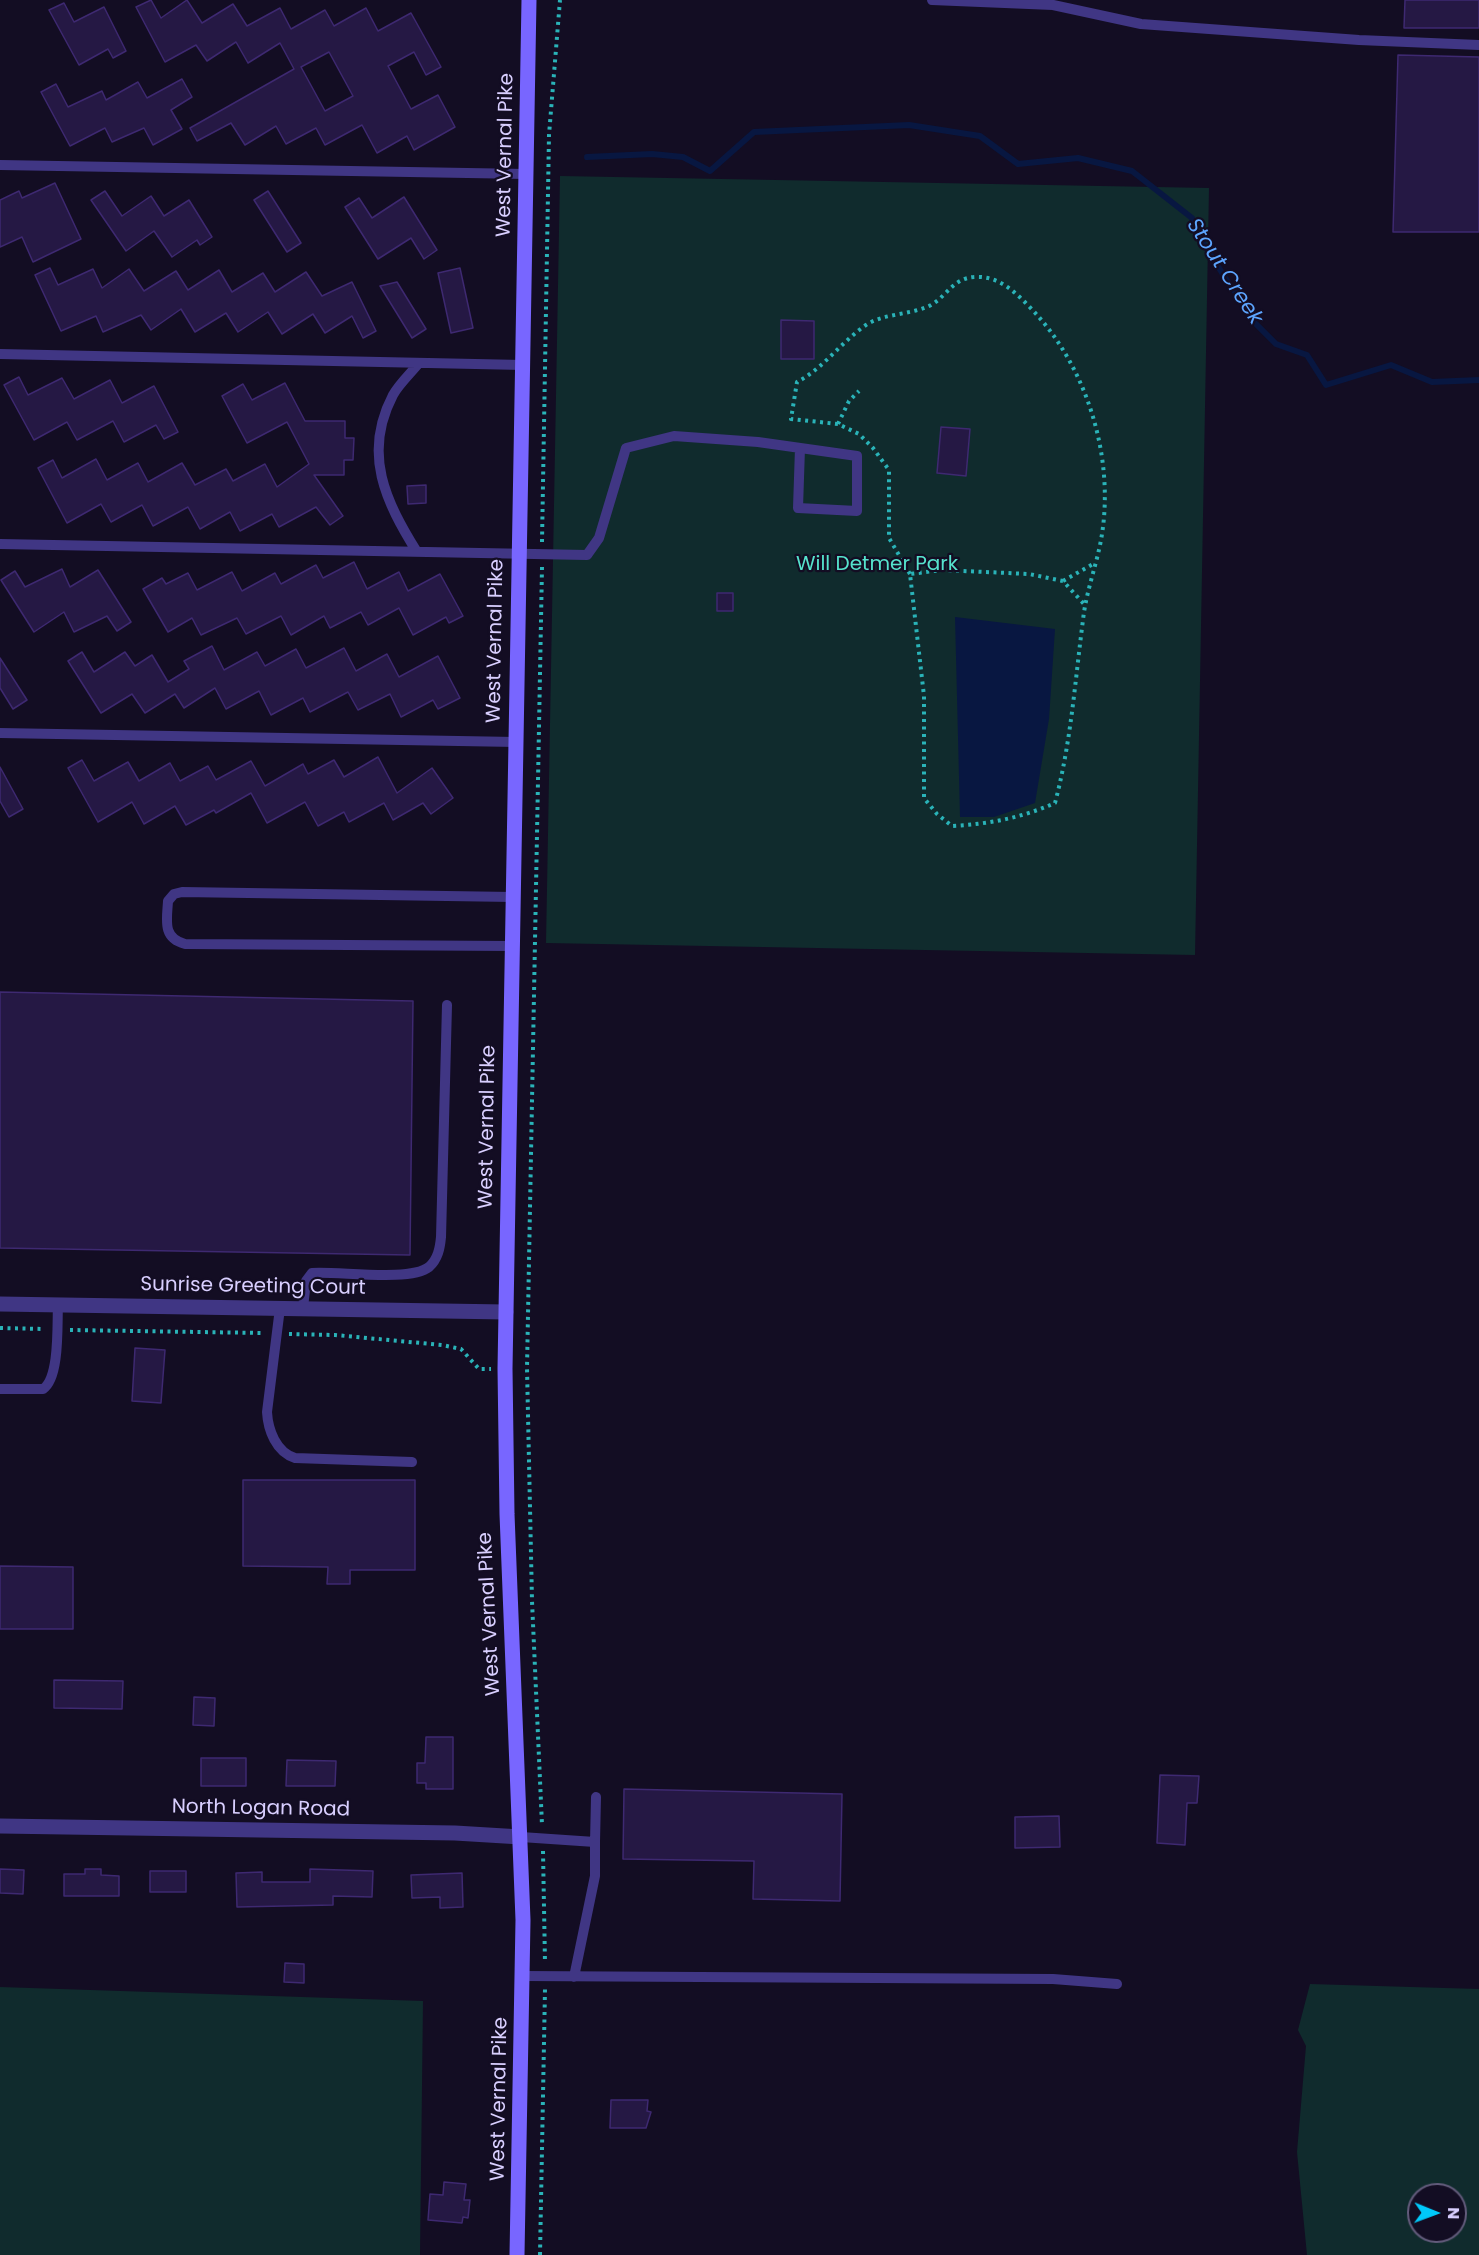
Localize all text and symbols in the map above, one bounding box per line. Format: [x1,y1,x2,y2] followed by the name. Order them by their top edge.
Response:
[493,73,519,237] street label: West Vernal Pike
[1180,214,1268,330] water label: Stout Creek
[796,553,958,577] park label: Will Detmer Park
[483,559,509,723] street label: West Vernal Pike
[475,1045,501,1209] street label: West Vernal Pike
[140,1273,366,1301] street label: Sunrise Greeting Court
[474,1531,506,1697] street label: West Vernal Pike
[172,1795,350,1823] street label: North Logan Road
[487,2017,513,2181] street label: West Vernal Pike
[1407,2183,1467,2243] north arrow
[1442,2207,1465,2220] text: N

